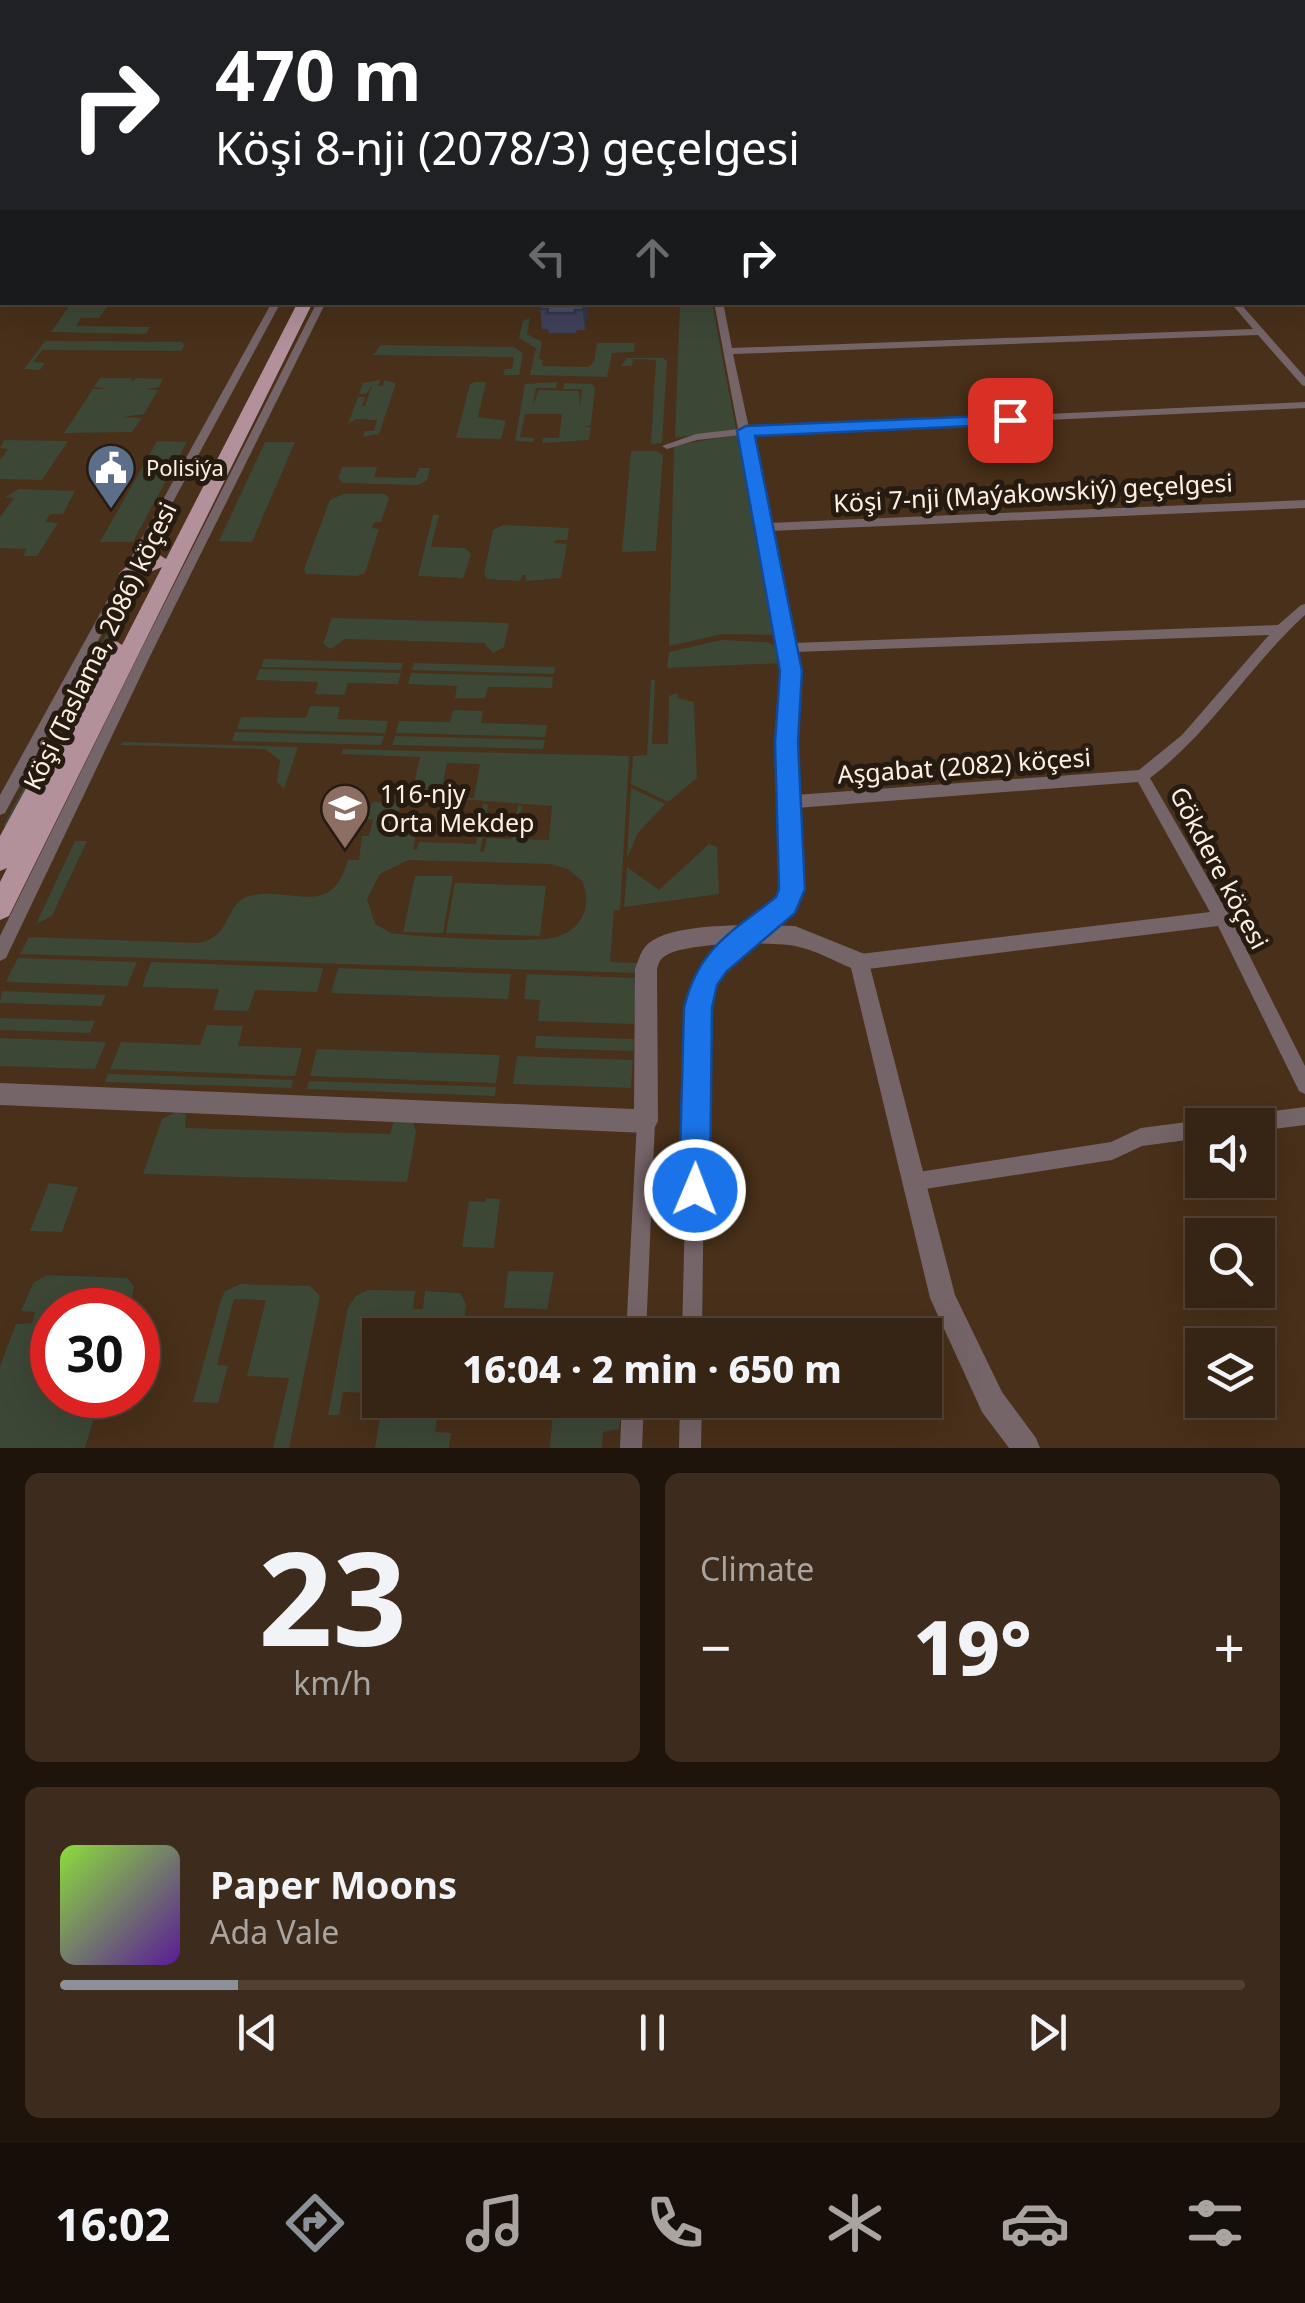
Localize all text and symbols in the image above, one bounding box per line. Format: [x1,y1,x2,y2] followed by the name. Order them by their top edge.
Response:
[215,26,422,122] text: 470 m
[50,40,180,170] icon: right
[215,117,800,178] text: Köşi 8-nji (2078/3) geçelgesi
[520,230,575,285] icon: left
[625,230,680,285] icon: ahead
[730,230,785,285] icon: right
[968,378,1053,463] pin
[983,393,1038,448] icon: arrive
[85,442,137,510] public building icon: Polisiýa
[146,452,224,482] place label: Polisiýa
[832,465,1233,519] street label: Köşi 7-nji (Maýakowskiý) geçelgesi
[15,496,184,795] street label: Köşi (Taslama, 2086) köçesi
[836,739,1092,791] street label: Aşgabat (2082) köçesi
[380,776,534,839] place label: 116-njy Orta Mekdep
[1163,780,1277,955] street label: Gökdere köçesi
[319,782,371,850] school or university icon: 116-njy Orta Mekdep
[1185,1108,1275,1418] map controls
[1185,1108,1275,1198] button: sound
[643,1138,747,1242] position arrow
[1185,1218,1275,1308] button: search
[30,1288,160,1418] speed limit sign: 30
[1185,1328,1275,1418] button: layers
[462,1342,842,1394] text: 16:04 · 2 min · 650 m
[258,1507,407,1684] text: 23
[700,1547,814,1590] text: Climate
[913,1595,1032,1697] text: 19°
[700,1609,731,1684] text: −
[1214,1609,1245,1684] text: +
[293,1661,372,1704] text: km/h
[210,1858,457,1910] text: Paper Moons
[210,1910,339,1953] text: Ada Vale
[230,2005,285,2060] icon: previous
[625,2005,680,2060] icon: pause
[1020,2005,1075,2060] icon: next
[280,2188,350,2258] icon: directions
[460,2188,530,2258] icon: music
[640,2188,710,2258] icon: phone
[820,2188,890,2258] icon: climate
[1000,2188,1070,2258] icon: car
[1180,2188,1250,2258] icon: filters
[55,2193,171,2254] text: 16:02

